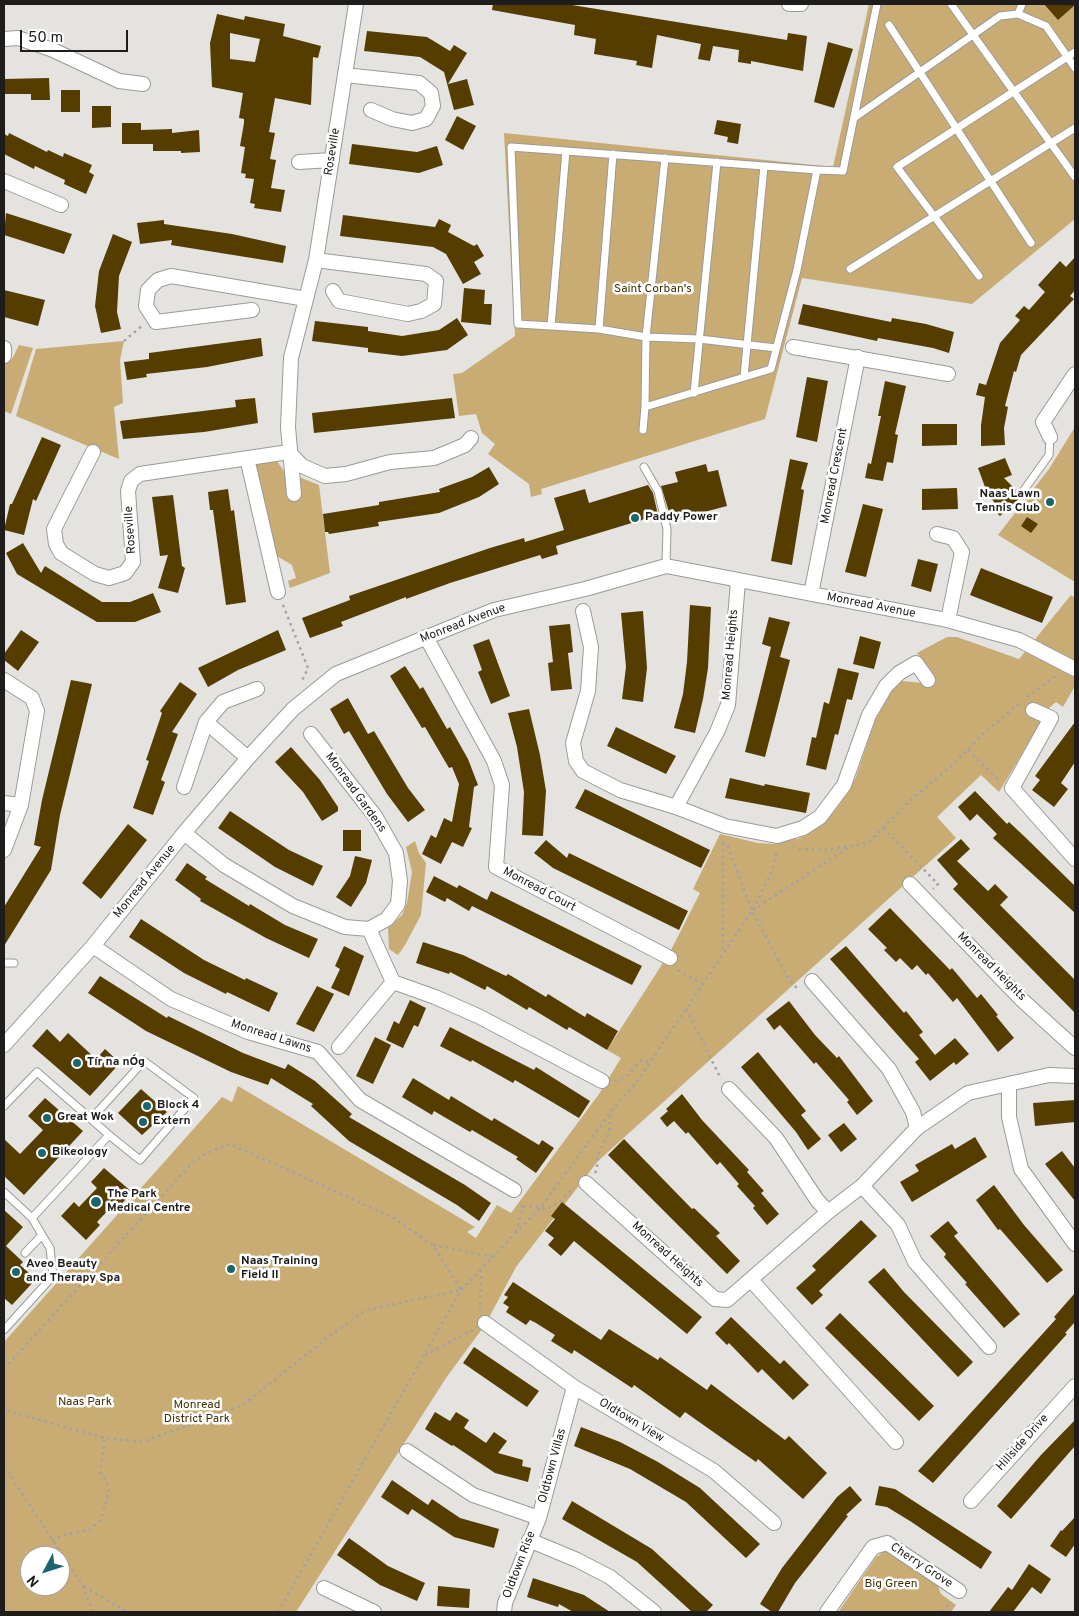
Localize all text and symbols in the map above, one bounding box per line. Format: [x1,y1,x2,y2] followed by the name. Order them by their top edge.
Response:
[22,20,130,52] scale bar
[28,29,63,48] text: 50 m
[322,127,344,177] street label: Roseville
[614,283,692,297] park label: Saint Corban's
[819,427,851,525] street label: Monread Crescent
[975,488,1040,516] place label: Naas Lawn Tennis Club
[1044,496,1056,508] marker: Naas Lawn Tennis Club
[122,506,140,554] street label: Roseville
[645,511,718,525] place label: Paddy Power
[629,512,641,524] marker: Paddy Power
[825,590,917,622] street label: Monread Avenue
[418,601,508,647] street label: Monread Avenue
[720,609,742,701] street label: Monread Heights
[321,750,389,836] street label: Monread Gardens
[111,842,179,922] street label: Monread Avenue
[500,865,578,915] street label: Monread Court
[954,930,1028,1004] street label: Monread Heights
[229,1017,313,1057] street label: Monread Lawns
[87,1056,145,1070] place label: Tír na nÓg
[71,1057,83,1069] marker: Tír na nÓg
[157,1099,200,1113] place label: Block 4
[141,1100,153,1112] marker: Block 4
[57,1111,114,1125] place label: Great Wok
[41,1112,53,1124] marker: Great Wok
[153,1115,191,1129] place label: Extern
[137,1116,149,1128] marker: Extern
[52,1146,108,1160] place label: Bikeology
[36,1147,48,1159] marker: Bikeology
[107,1188,190,1216] place label: The Park Medical Centre
[89,1195,103,1209] marker: The Park Medical Centre
[628,1219,706,1291] street label: Monread Heights
[241,1255,318,1283] place label: Naas Training Field II
[26,1258,120,1286] place label: Aveo Beauty and Therapy Spa
[225,1263,237,1275] marker: Naas Training Field II
[10,1266,22,1278] marker: Aveo Beauty and Therapy Spa
[58,1396,112,1410] park label: Naas Park
[596,1396,666,1446] street label: Oldtown View
[164,1399,230,1427] park label: Monread District Park
[994,1412,1052,1474] street label: Hillside Drive
[536,1427,570,1505] street label: Oldtown Villas
[501,1529,539,1601] street label: Oldtown Rise
[887,1540,955,1592] street label: Cherry Grove
[20,1546,70,1596] north arrow
[24,1571,44,1590] text: N
[864,1578,918,1592] park label: Big Green

